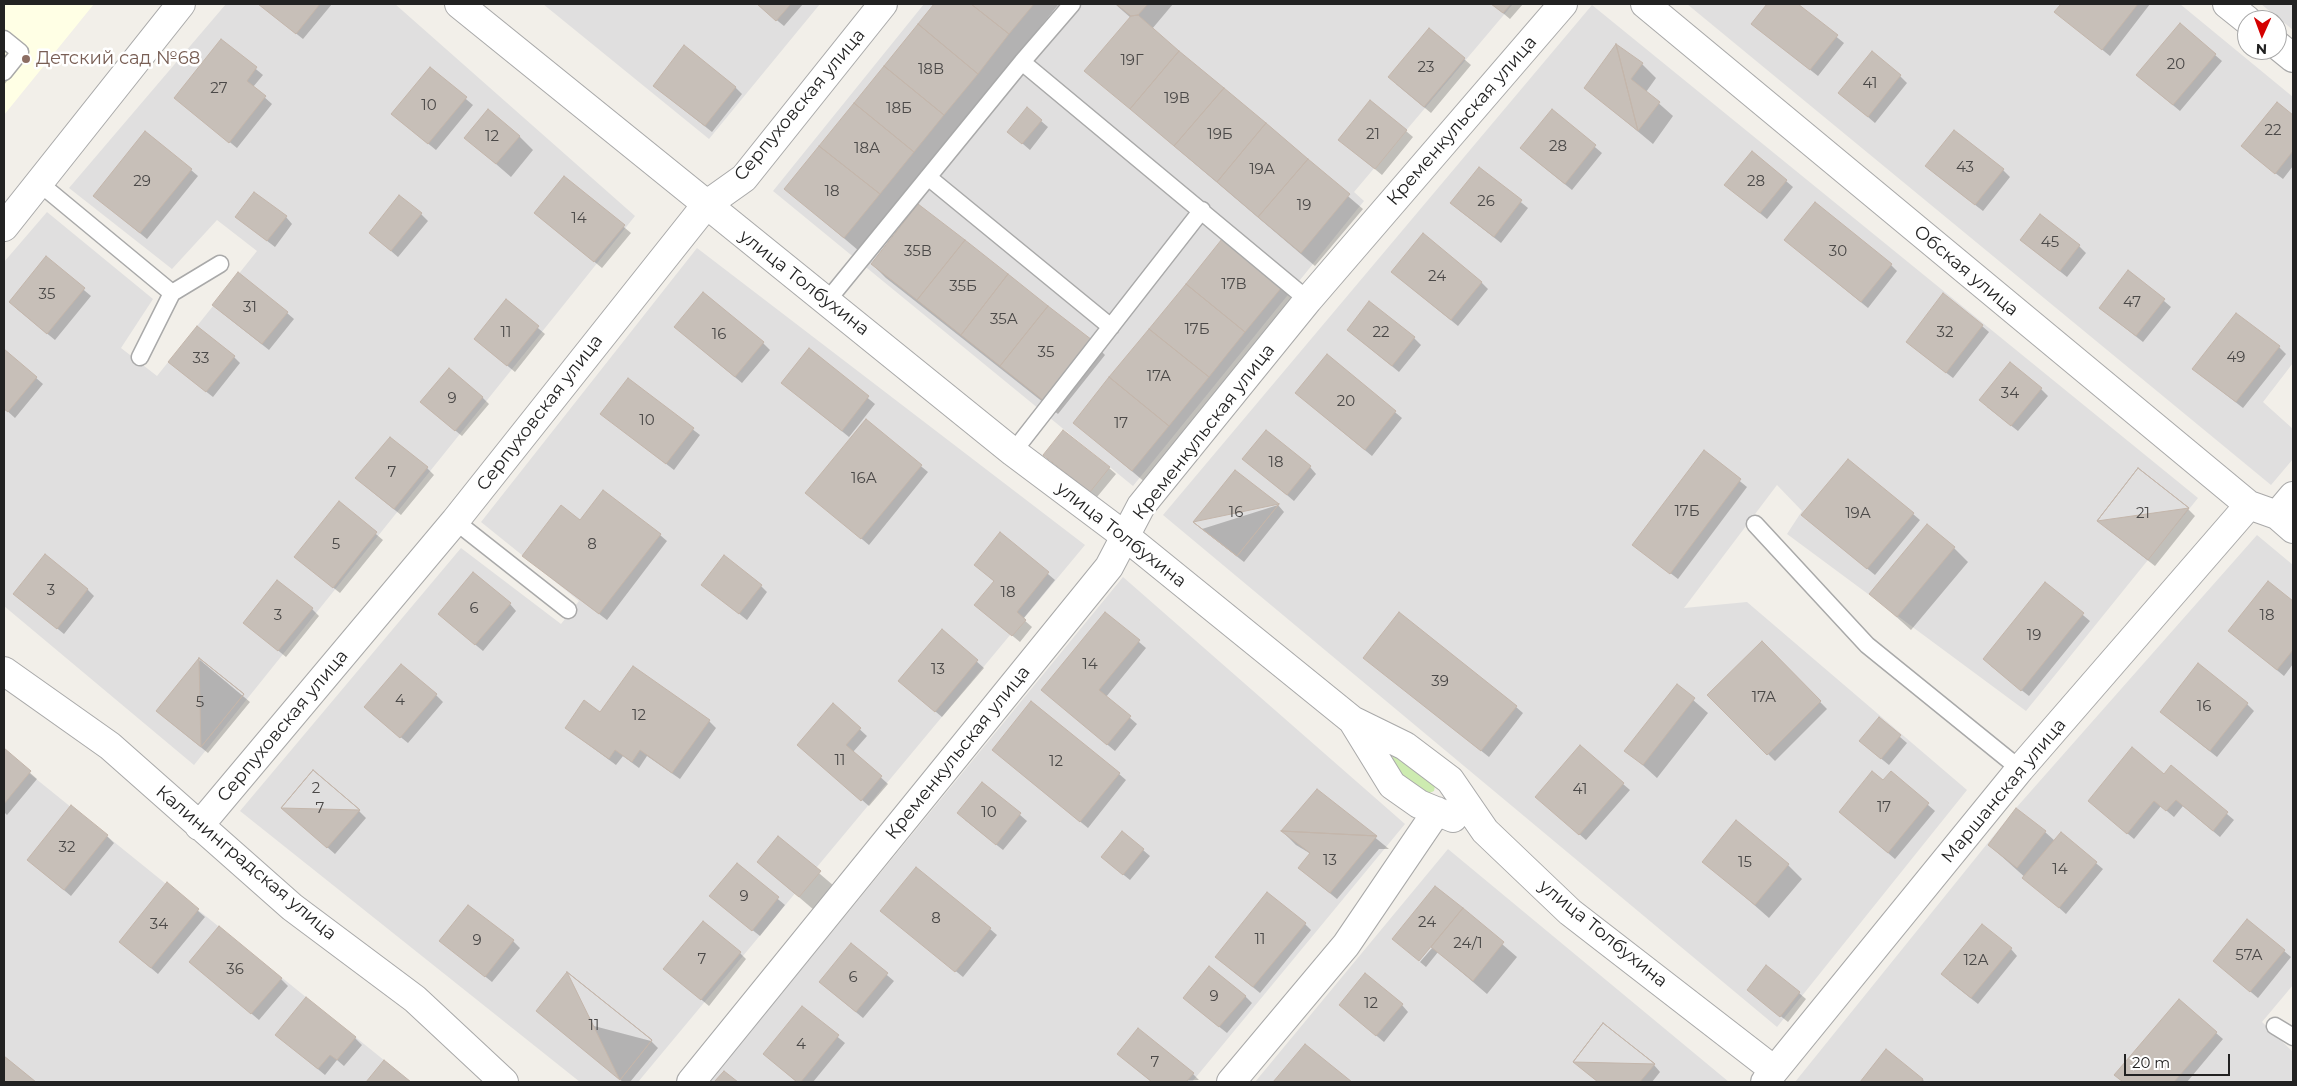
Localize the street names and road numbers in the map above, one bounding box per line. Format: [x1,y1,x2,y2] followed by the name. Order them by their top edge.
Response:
[730,25,870,185] street label: Серпуховская улица
[1383,32,1541,210] street label: Кременкульская улица
[1909,221,2023,321] street label: Обская улица
[735,226,873,340] street label: улица Толбухина
[472,331,608,495] street label: Серпуховская улица
[1129,340,1279,524] street label: Кременкульская улица
[1052,478,1190,592] street label: улица Толбухина
[213,646,353,806] street label: Серпуховская улица
[881,662,1035,844] street label: Кременкульская улица
[1937,714,2071,868] street label: Маршанская улица
[151,781,341,945] street label: Калининградская улица
[1534,876,1672,992] street label: улица Толбухина

